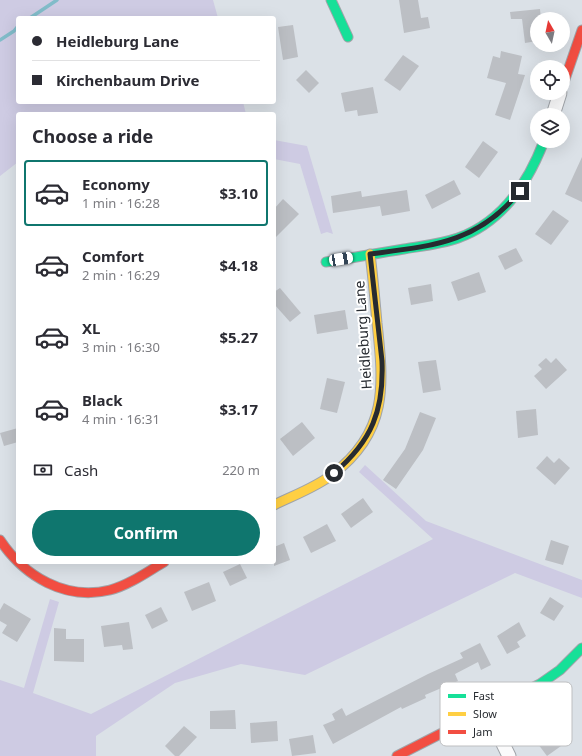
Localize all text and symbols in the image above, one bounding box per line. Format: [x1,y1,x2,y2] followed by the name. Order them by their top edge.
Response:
[530,12,570,52] north arrow
[530,12,570,148] map controls
[56,31,179,51] text: Heidleburg Lane
[530,60,570,100] button: locate
[56,70,199,90] text: Kirchenbaum Drive
[530,108,570,148] button: layers
[32,124,153,148] text: Choose a ride
[82,174,150,194] text: Economy
[34,175,70,211] icon: car
[511,182,529,200] route end
[219,183,258,203] text: $3.10
[82,194,160,212] text: 1 min · 16:28
[82,246,144,266] text: Comfort
[34,247,70,283] icon: car
[328,251,354,267] car
[219,255,258,275] text: $4.18
[82,266,160,284] text: 2 min · 16:29
[349,280,376,390] street label: Heidleburg Lane
[82,318,100,338] text: XL
[34,319,70,355] icon: car
[219,327,258,347] text: $5.27
[82,338,160,356] text: 3 min · 16:30
[82,390,122,410] text: Black
[34,391,70,427] icon: car
[219,399,258,419] text: $3.17
[82,410,160,428] text: 4 min · 16:31
[32,459,54,481] icon: cash
[64,460,98,480] text: Cash
[222,461,260,479] text: 220 m
[325,464,343,482] route start
[32,510,260,556] button: Confirm
[440,682,572,746] legend
[473,688,494,703] text: Fast
[473,706,497,721] text: Slow
[472,724,492,739] text: Jam

